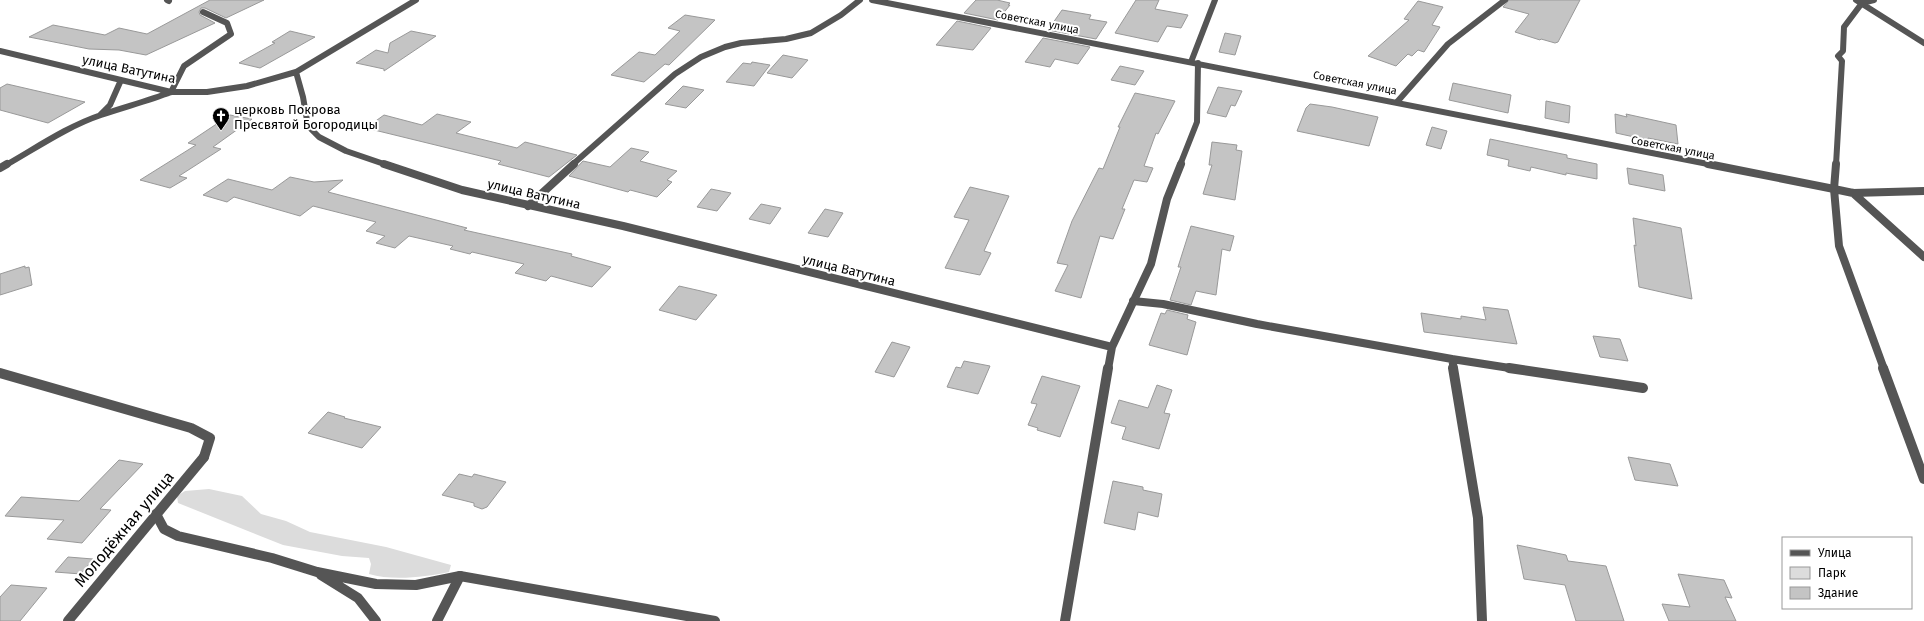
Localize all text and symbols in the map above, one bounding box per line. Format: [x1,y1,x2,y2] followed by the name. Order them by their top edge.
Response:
[994,7,1080,37] street label: Советская улица
[81,52,177,86] street label: улица Ватутина
[1312,68,1398,98] street label: Советская улица
[234,102,378,132] place label: церковь Покрова Пресвятой Богородицы
[211,106,231,131] church icon: церковь Покрова Пресвятой Богородицы
[1630,133,1716,163] street label: Советская улица
[486,176,582,212] street label: улица Ватутина
[801,251,897,289] street label: улица Ватутина
[70,467,178,591] street label: Молодёжная улица
[1782,537,1912,609] legend
[1818,546,1852,560] text: Улица
[1818,566,1847,580] text: Парк
[1818,586,1858,600] text: Здание

